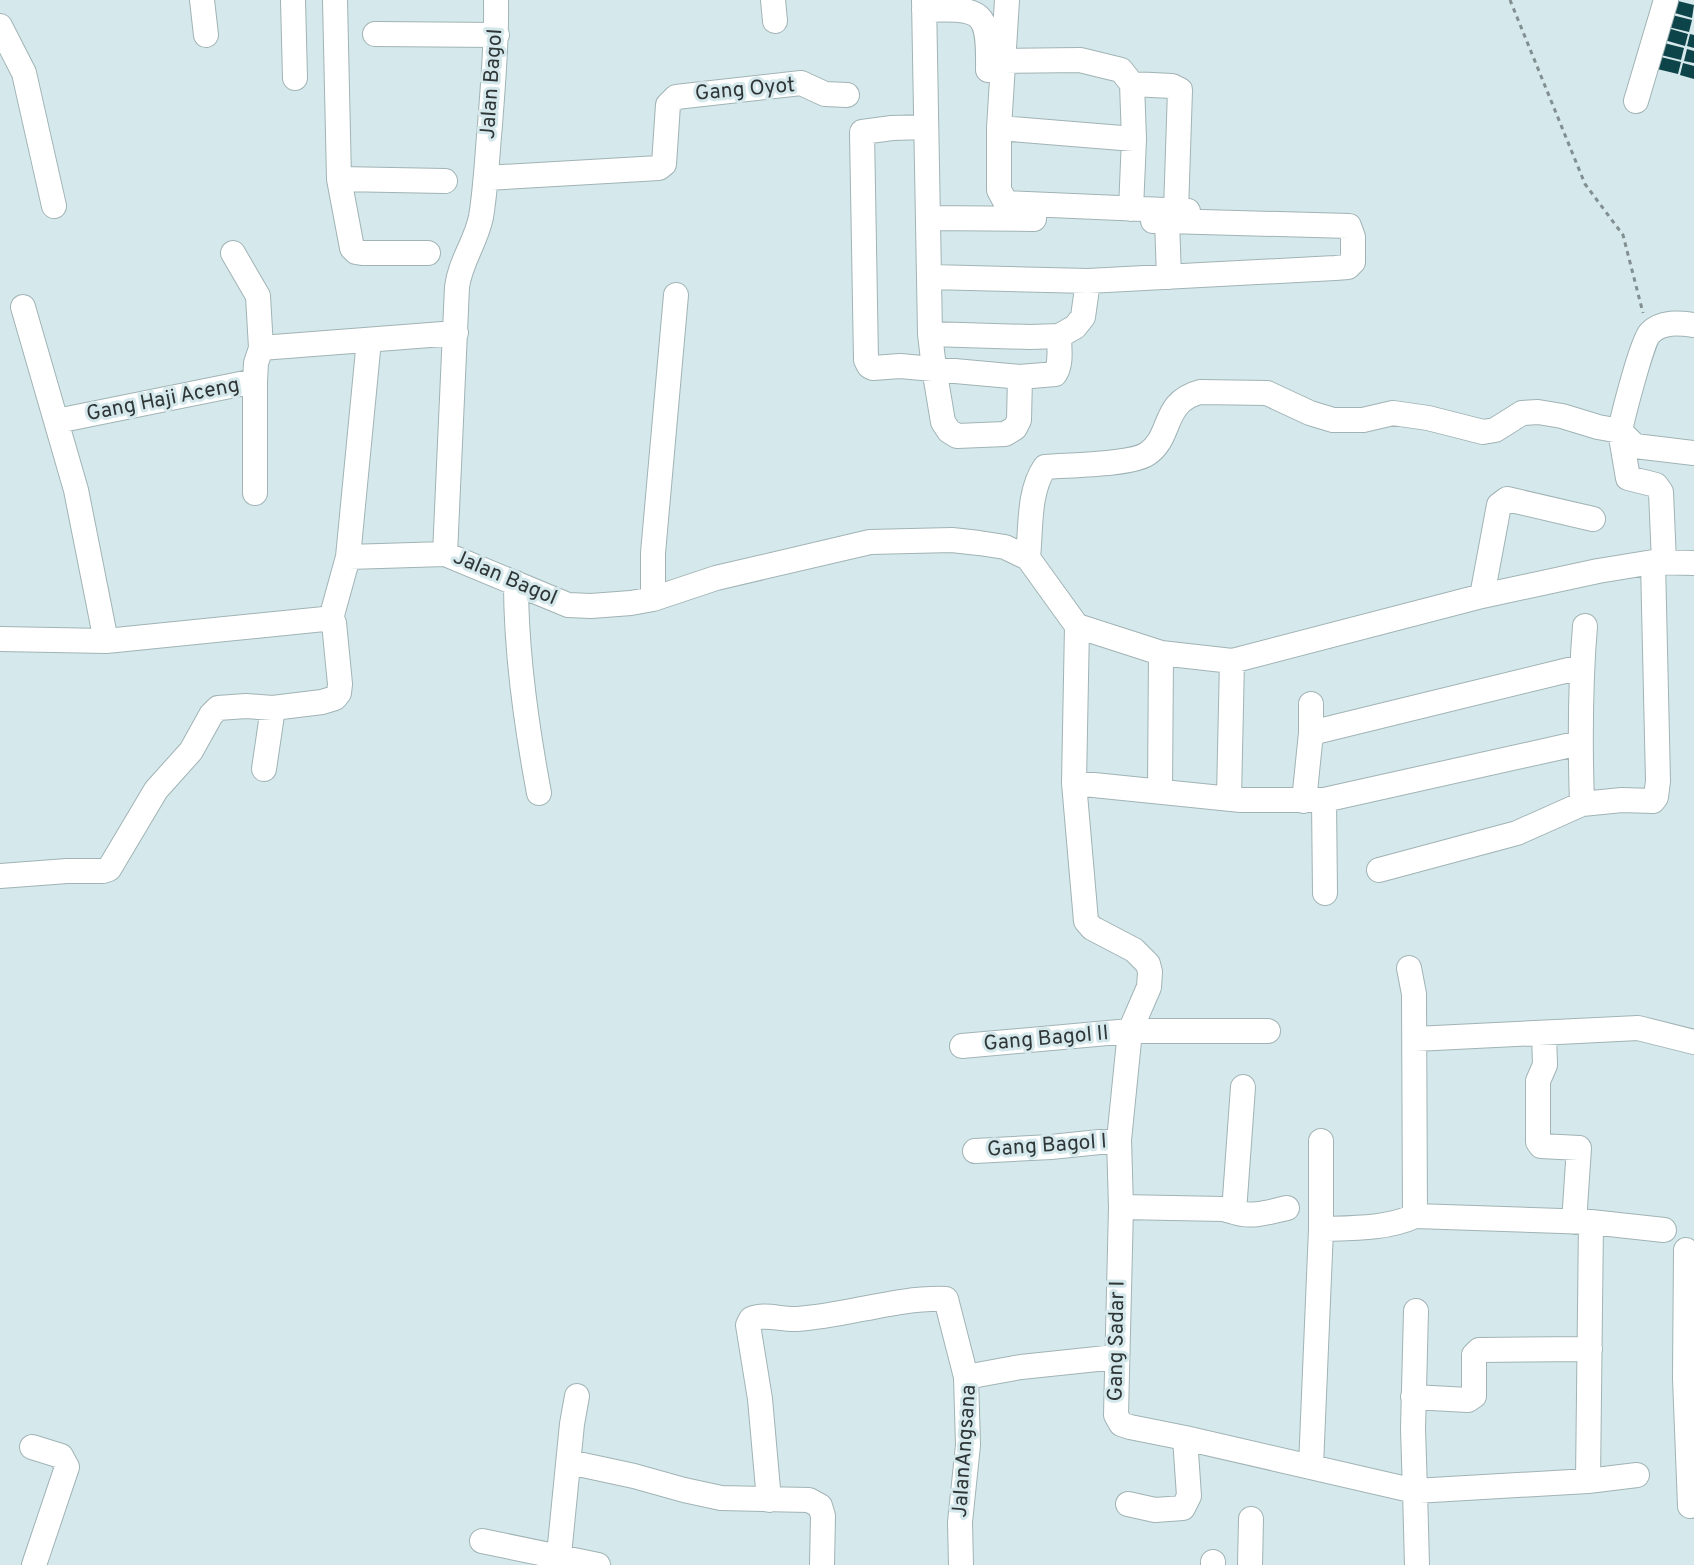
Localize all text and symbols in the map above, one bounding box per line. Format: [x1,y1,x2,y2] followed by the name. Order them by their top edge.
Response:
[475,28,509,140] street label: Jalan Bagol
[694,72,796,108] street label: Gang Oyot
[84,372,242,428] street label: Gang Haji Aceng
[449,544,561,612] street label: Jalan Bagol
[982,1020,1110,1058] street label: Gang Bagol II
[986,1128,1108,1164] street label: Gang Bagol I
[1102,1280,1132,1402] street label: Gang Sadar I
[947,1384,983,1518] street label: JalanAngsana

